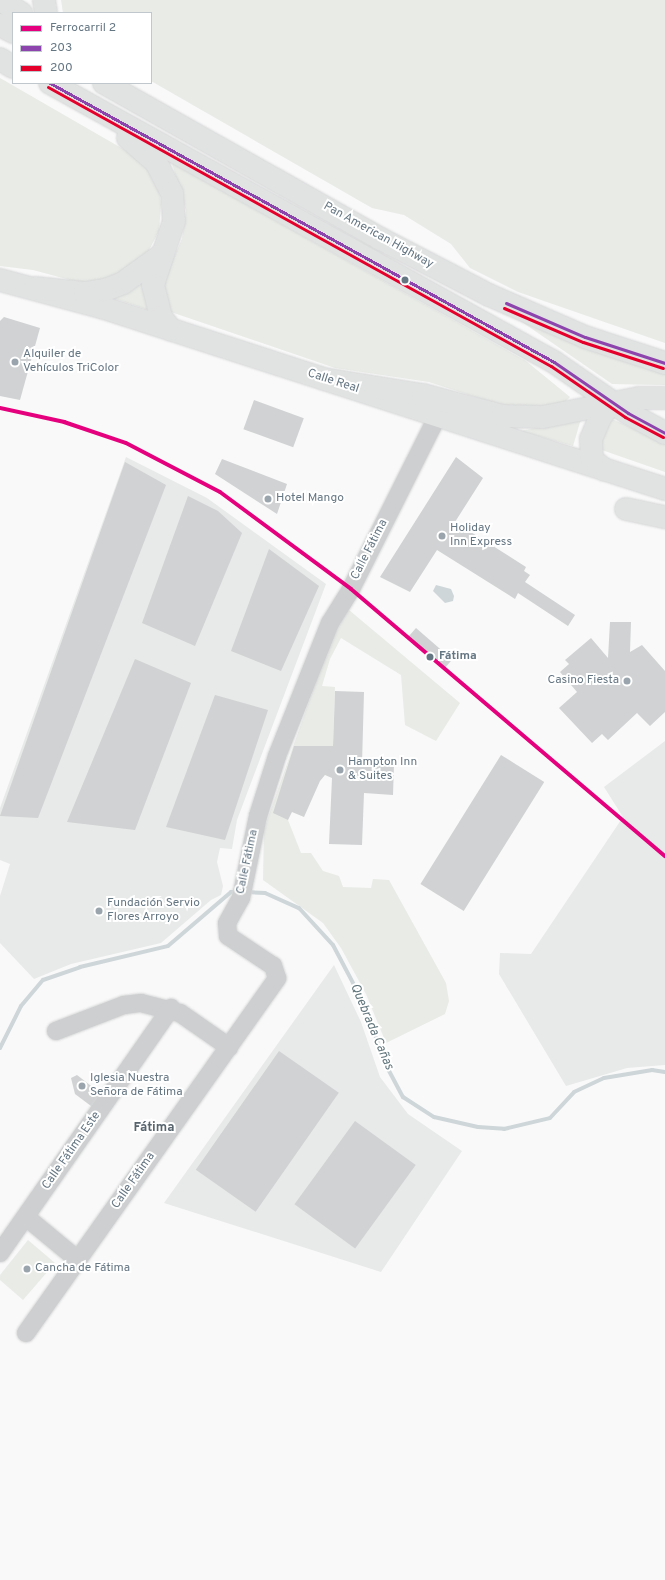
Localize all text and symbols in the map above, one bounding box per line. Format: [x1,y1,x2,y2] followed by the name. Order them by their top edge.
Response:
[12,12,152,84] legend
[50,20,116,36] text: Ferrocarril 2
[50,40,72,56] text: 203
[50,60,73,76] text: 200
[320,200,436,272] street label: Pan American Highway
[400,275,410,285] unlabelled marker
[23,348,119,376] place label: Alquiler de Vehículos TriColor
[10,357,20,367] marker: Alquiler de Vehículos TriColor
[305,367,361,397] street label: Calle Real
[276,492,344,506] place label: Hotel Mango
[263,494,273,504] marker: Hotel Mango
[349,517,391,583] street label: Calle Fátima
[450,522,512,550] place label: Holiday Inn Express
[437,531,447,541] marker: Holiday Inn Express
[439,650,477,664] place label: Fátima
[424,651,436,663] marker: Fátima
[547,674,619,688] place label: Casino Fiesta
[622,676,632,686] marker: Casino Fiesta
[348,756,417,784] place label: Hampton Inn & Suites
[335,765,345,775] marker: Hampton Inn & Suites
[234,828,262,896] street label: Calle Fátima
[107,897,200,925] place label: Fundación Servio Flores Arroyo
[94,906,104,916] marker: Fundación Servio Flores Arroyo
[346,981,396,1073] water label: Quebrada Cañas
[90,1072,182,1100] place label: Iglesia Nuestra Señora de Fátima
[77,1081,87,1091] marker: Iglesia Nuestra Señora de Fátima
[40,1109,104,1193] street label: Calle Fátima Este
[134,1120,174,1136] district label: Fátima
[109,1150,159,1212] street label: Calle Fátima
[35,1262,130,1276] place label: Cancha de Fátima
[22,1264,32,1274] marker: Cancha de Fátima

